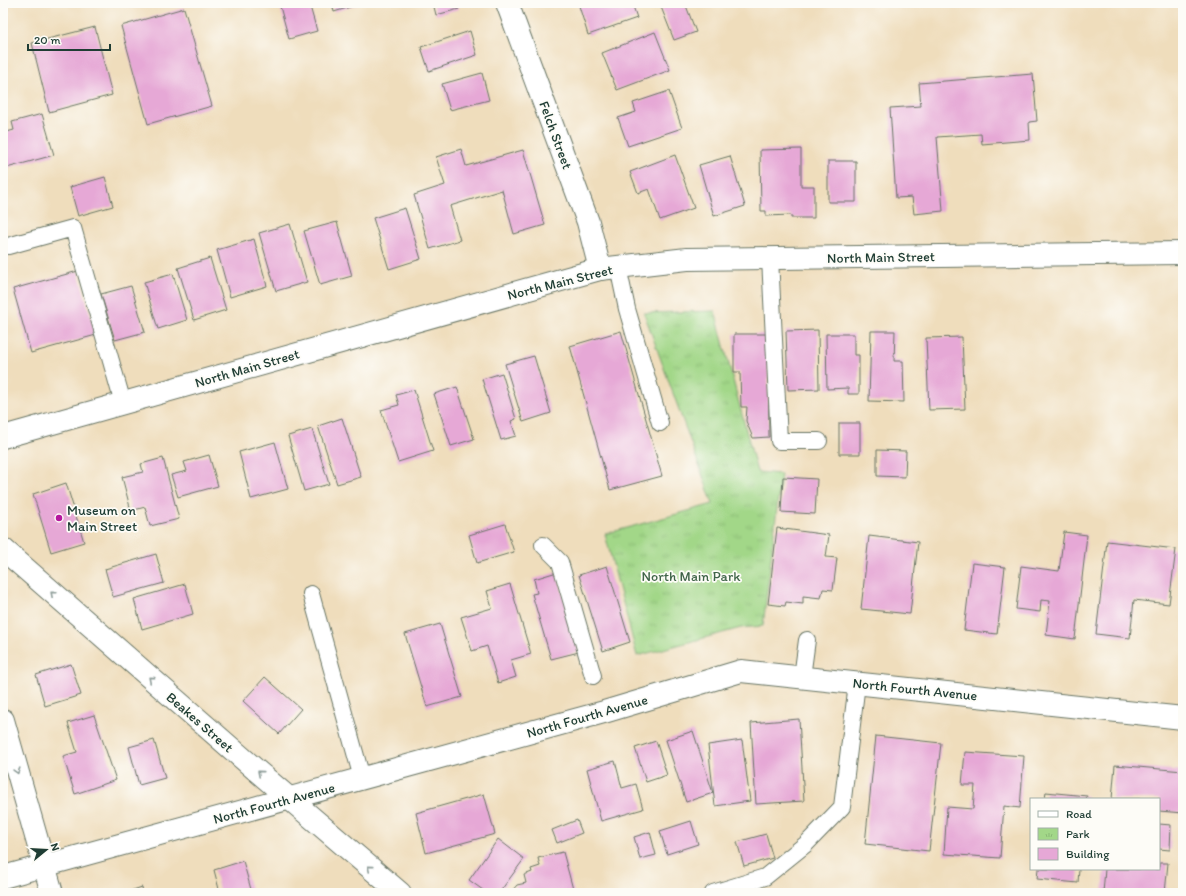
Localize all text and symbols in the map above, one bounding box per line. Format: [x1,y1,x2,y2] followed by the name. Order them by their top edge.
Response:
[28,26,110,52] scale bar
[34,33,61,47] text: 20 m
[535,99,576,172] street label: Felch Street
[827,248,935,267] street label: North Main Street
[506,261,615,304] street label: North Main Street
[193,345,301,392] street label: North Main Street
[67,502,137,535] place label: Museum on Main Street
[54,513,64,523] marker: Museum on Main Street
[642,568,741,585] park label: North Main Park
[50,591,58,598] one-way arrow
[852,674,978,705] street label: North Fourth Avenue
[148,676,156,684] one-way arrow
[163,689,237,756] street label: Beakes Street
[525,691,650,742] street label: North Fourth Avenue
[12,767,21,774] one-way arrow
[257,771,264,778] one-way arrow
[211,779,337,828] street label: North Fourth Avenue
[1030,798,1160,870] legend
[1066,807,1092,821] text: Road
[1066,827,1090,841] text: Park
[26,830,66,870] north arrow
[48,842,62,853] text: N
[1066,847,1110,861] text: Building
[367,865,375,872] one-way arrow

